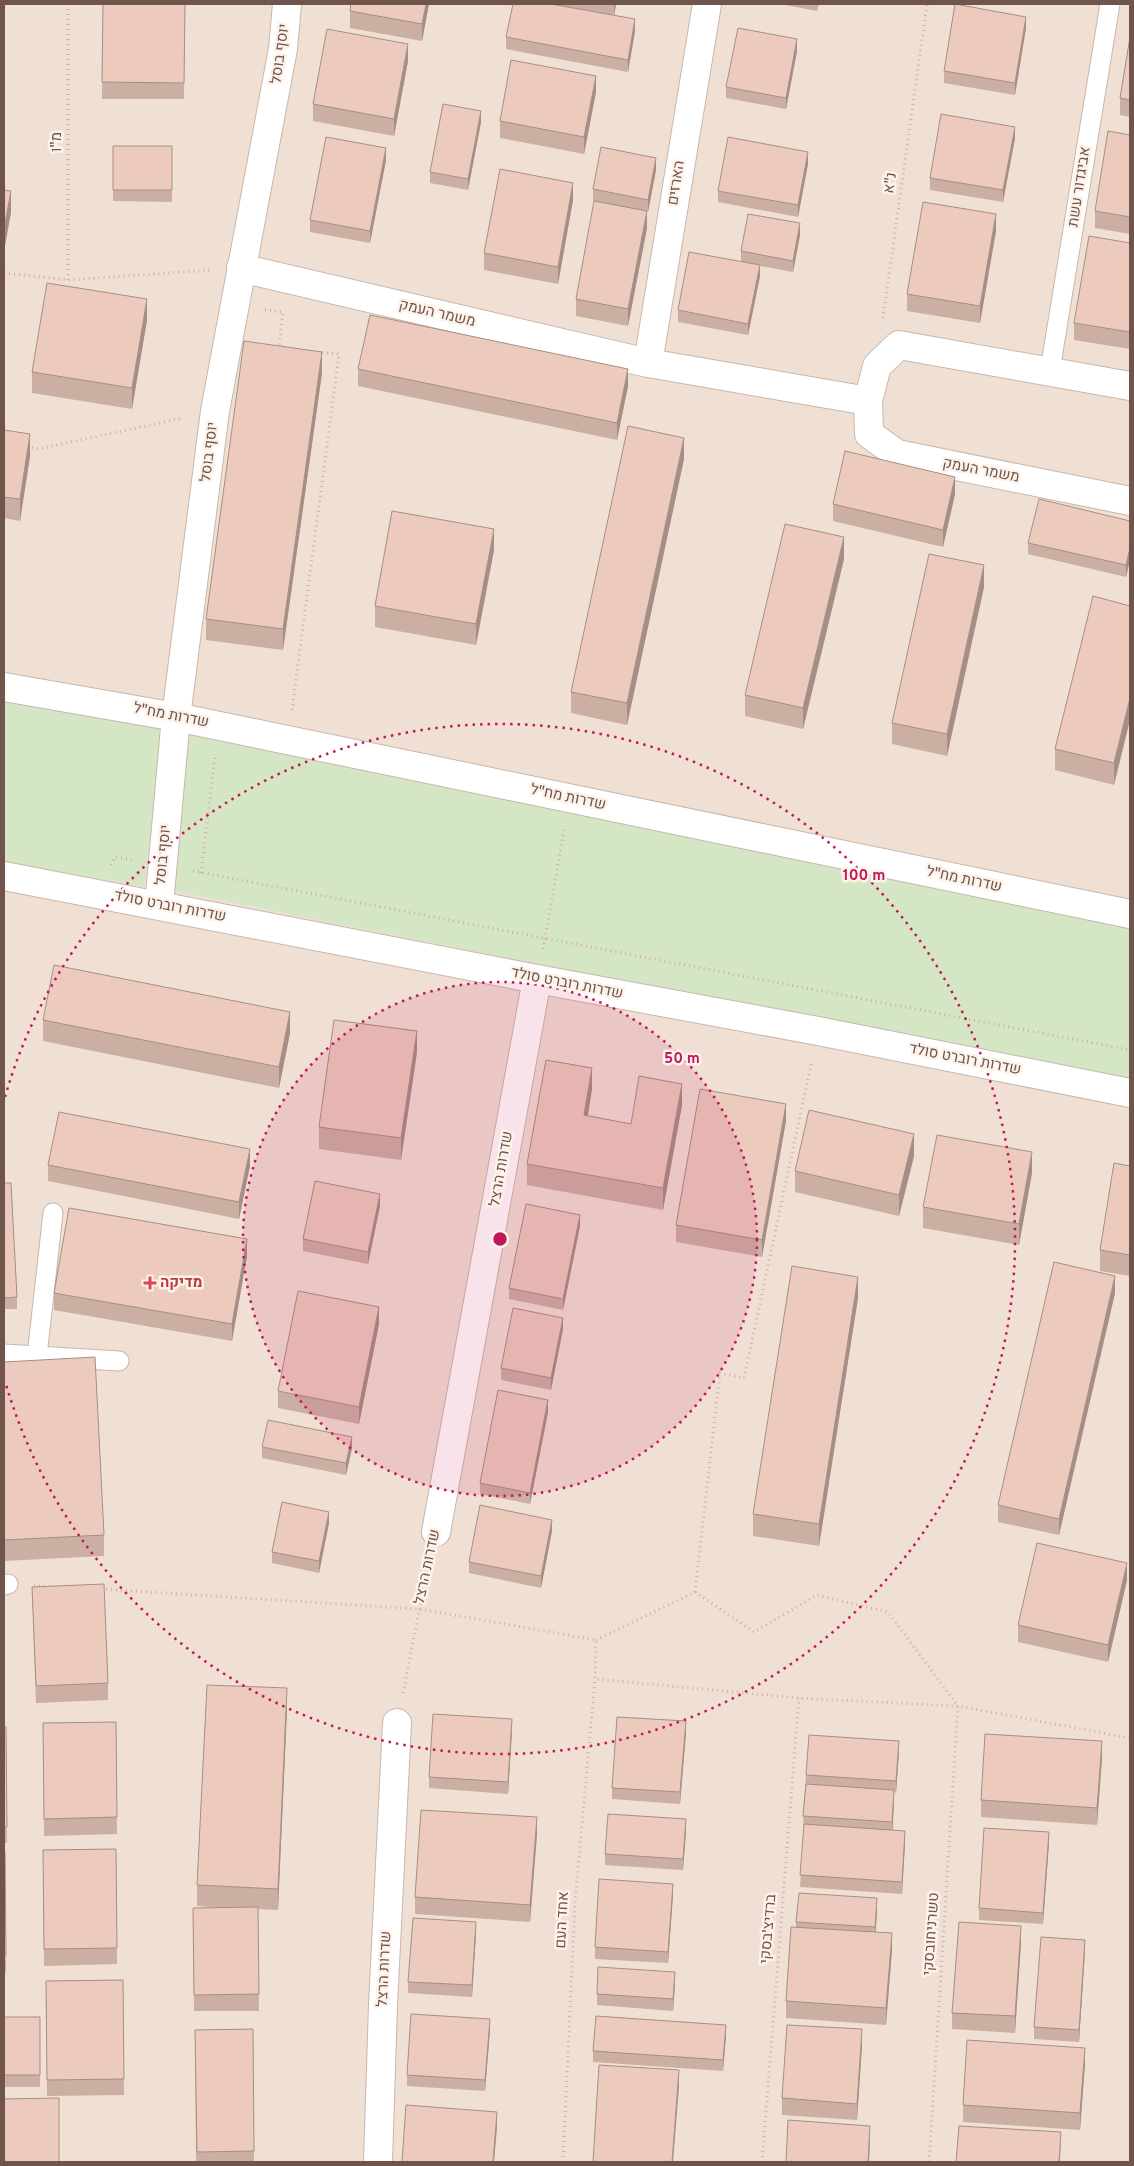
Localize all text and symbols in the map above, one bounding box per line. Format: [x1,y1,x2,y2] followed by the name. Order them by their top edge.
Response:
[267,23,295,85] street label: יוסף בוסל
[48,132,67,152] street label: מ"ו
[1064,146,1096,228] street label: אביגדור עשת
[664,159,690,207] street label: הארזים
[880,171,902,195] street label: נ"א
[397,296,477,332] street label: משמר העמק
[197,421,223,483] street label: יוסף בוסל
[941,454,1021,488] street label: משמר העמק
[132,699,210,733] street label: שדרות מח"ל
[528,781,608,815] street label: שדרות מח"ל
[152,824,176,886] street label: יוסף בוסל
[924,863,1004,897] street label: שדרות מח"ל
[843,867,885,886] text: 100 m
[112,887,228,927] street label: שדרות רוברט סולד
[509,964,625,1004] street label: שדרות רוברט סולד
[907,1040,1023,1080] street label: שדרות רוברט סולד
[664,1050,700,1069] text: 50 m
[486,1130,518,1208] street label: שדרות הרצל
[491,1230,509,1248] centre of rings
[160,1274,203,1293] place label: מדיקה
[144,1277,156,1289] marker: מדיקה
[411,1528,445,1606] street label: שדרות הרצל
[552,1891,574,1949] street label: אחד העם
[920,1892,944,1976] street label: טשרניחובסקי
[756,1893,782,1965] street label: ברדיצ'בסקי
[374,1930,396,2008] street label: שדרות הרצל

